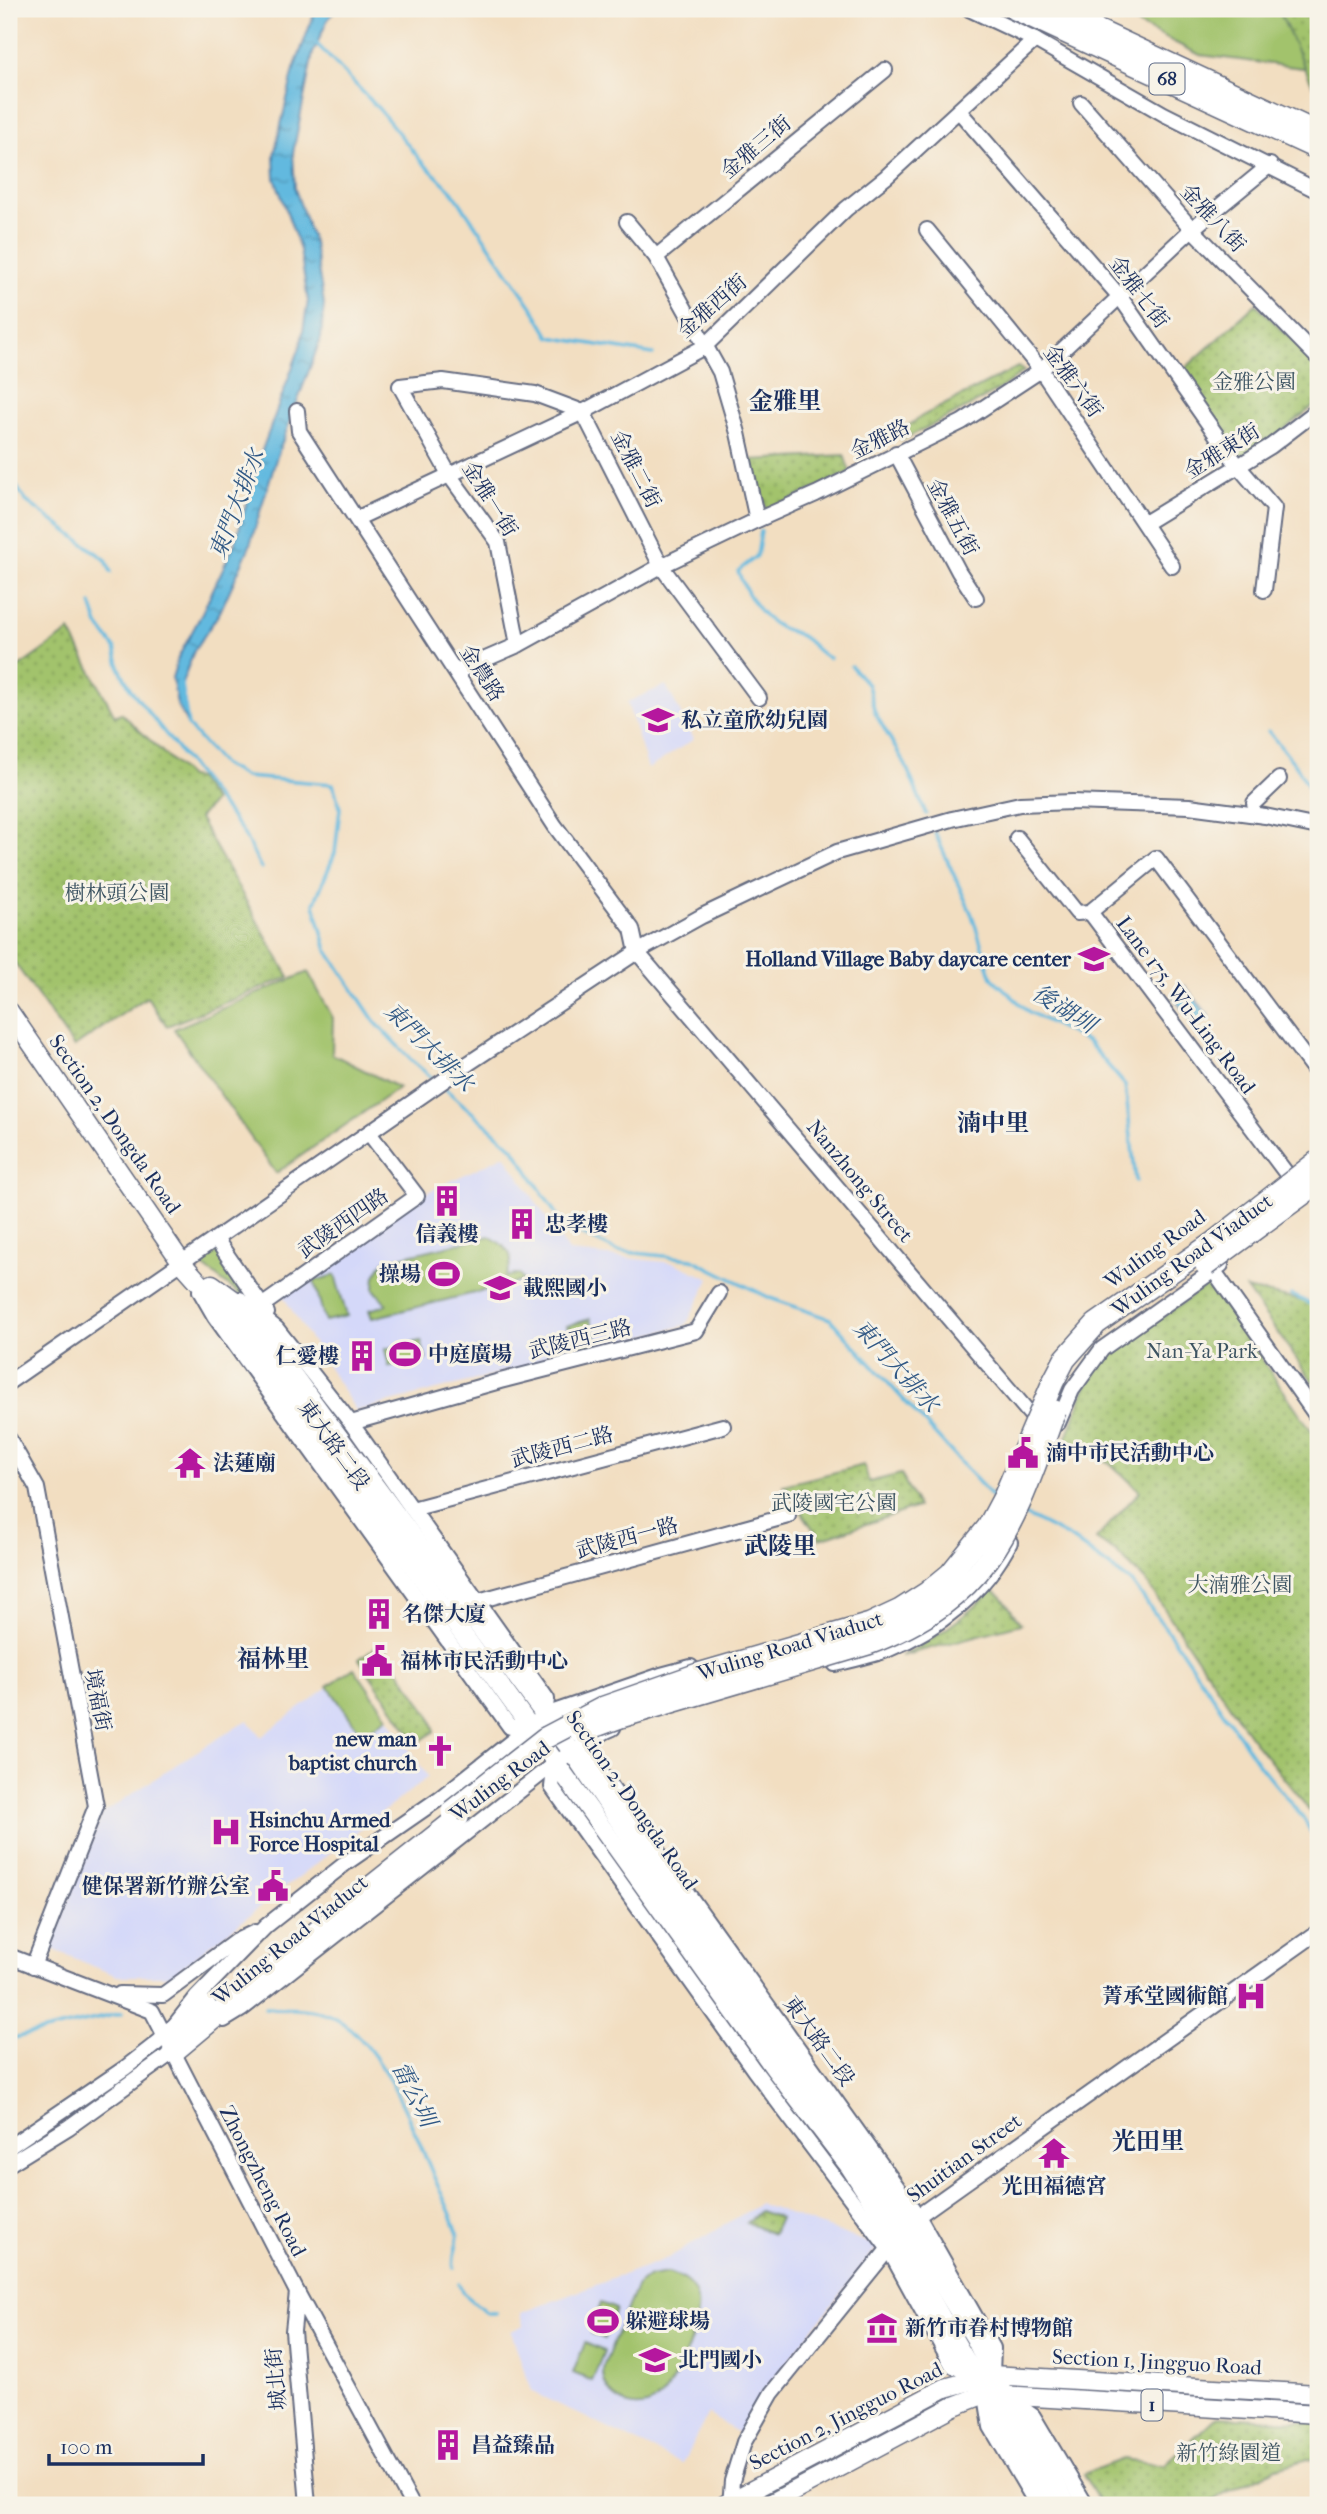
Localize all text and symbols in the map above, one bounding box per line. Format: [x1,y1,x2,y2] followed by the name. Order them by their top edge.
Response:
[1150,64,1184,94] road number: 68
[716,111,796,183] street label: 金雅三街
[1176,179,1250,257] street label: 金雅八街
[1104,251,1174,333] street label: 金雅七街
[672,269,752,343] street label: 金雅西街
[1039,340,1107,422] street label: 金雅六街
[1212,370,1296,394] park label: 金雅公園
[749,387,821,415] district label: 金雅里
[846,414,914,464] street label: 金雅路
[1180,419,1264,483] street label: 金雅東街
[606,426,666,512] street label: 金雅二街
[204,444,271,563] water label: 東門大排水
[458,457,522,541] street label: 金雅一街
[923,474,983,560] street label: 金雅五街
[455,640,509,706] street label: 金農路
[641,703,675,737] school or university icon: 私立童欣幼兒園
[681,708,828,732] place label: 私立童欣幼兒園
[65,881,170,905] park label: 樹林頭公園
[1111,912,1261,1099] street label: Lane 175, Wu-Ling Road
[1077,942,1111,976] school or university icon: Holland Village Baby daycare center
[745,947,1072,971] place label: Holland Village Baby daycare center
[1028,979,1104,1041] water label: 後湖圳
[379,997,481,1099] water label: 東門大排水
[44,1030,186,1219] street label: Section 2, Dongda Road
[957,1109,1029,1137] district label: 湳中里
[802,1115,918,1247] street label: Nanzhong Street
[293,1183,393,1263] street label: 武陵西四路
[430,1184,464,1218] building icon: 信義樓
[1106,1188,1277,1322] street label: Wuling Road Viaduct
[1099,1204,1211,1294] street label: Wuling Road
[505,1207,539,1241] building icon: 忠孝樓
[545,1212,608,1236] place label: 忠孝樓
[416,1222,479,1246] place label: 信義樓
[427,1257,461,1291] sports icon: 操場
[379,1262,421,1286] place label: 操場
[483,1271,517,1305] school or university icon: 載熙國小
[523,1276,607,1300] place label: 載熙國小
[847,1314,946,1419] water label: 東門大排水
[526,1315,634,1363] street label: 武陵西三路
[388,1337,422,1371] sports icon: 中庭廣場
[345,1339,379,1373] building icon: 仁愛樓
[1146,1339,1258,1363] park label: Nan-Ya Park
[428,1342,512,1366] place label: 中庭廣場
[276,1344,339,1368] place label: 仁愛樓
[293,1395,375,1495] street label: 東大路二段
[508,1422,616,1472] street label: 武陵西二路
[1006,1436,1040,1470] public building icon: 湳中市民活動中心
[1046,1441,1214,1465] place label: 湳中市民活動中心
[173,1446,207,1480] temple icon: 法蓮廟
[213,1451,276,1475] place label: 法蓮廟
[771,1491,897,1515] park label: 武陵國宅公園
[573,1513,681,1563] street label: 武陵西一路
[744,1532,816,1560] district label: 武陵里
[1188,1573,1293,1597] park label: 大湳雅公園
[362,1597,396,1631] building icon: 名傑大廈
[402,1602,486,1626] place label: 名傑大廈
[693,1606,886,1686] street label: Wuling Road Viaduct
[360,1644,394,1678] public building icon: 福林市民活動中心
[237,1645,309,1673] district label: 福林里
[400,1649,568,1673] place label: 福林市民活動中心
[80,1667,116,1733] street label: 境福街
[561,1706,703,1895] street label: Section 2, Dongda Road
[288,1727,418,1775] place label: new man baptist church
[423,1734,457,1768] church icon: new man baptist church
[445,1735,555,1827] street label: Wuling Road
[248,1808,391,1856] place label: Hsinchu Armed Force Hospital
[209,1815,243,1849] hospital icon: Hsinchu Armed Force Hospital
[256,1869,290,1903] public building icon: 健保署新竹辦公室
[207,1870,373,2011] street label: Wuling Road Viaduct
[82,1874,250,1898] place label: 健保署新竹辦公室
[1234,1979,1268,2013] hospital icon: 菁承堂國術館
[1102,1984,1228,2008] place label: 菁承堂國術館
[778,1991,860,2091] street label: 東大路二段
[386,2057,444,2134] water label: 雷公圳
[215,2102,312,2261] street label: Zhongzheng Road
[902,2108,1026,2208] street label: Shuitian Street
[1112,2127,1184,2155] district label: 光田里
[1037,2136,1071,2170] temple icon: 光田福德宮
[1002,2174,1107,2198] place label: 光田福德宮
[586,2304,620,2338] sports icon: 躲避球場
[626,2309,710,2333] place label: 躲避球場
[865,2311,899,2345] museum icon: 新竹市眷村博物館
[905,2316,1073,2340] place label: 新竹市眷村博物館
[638,2343,672,2377] school or university icon: 北門國小
[1051,2345,1263,2380] street label: Section 1, Jingguo Road
[261,2347,291,2411] street label: 城北街
[678,2348,762,2372] place label: 北門國小
[745,2357,947,2475] street label: Section 2, Jingguo Road
[1142,2390,1162,2420] road number: 1
[49,2423,203,2467] scale bar
[431,2428,465,2462] building icon: 昌益臻品
[471,2433,555,2457] place label: 昌益臻品
[60,2435,113,2459] text: 100 m
[1177,2441,1282,2465] park label: 新竹綠園道

